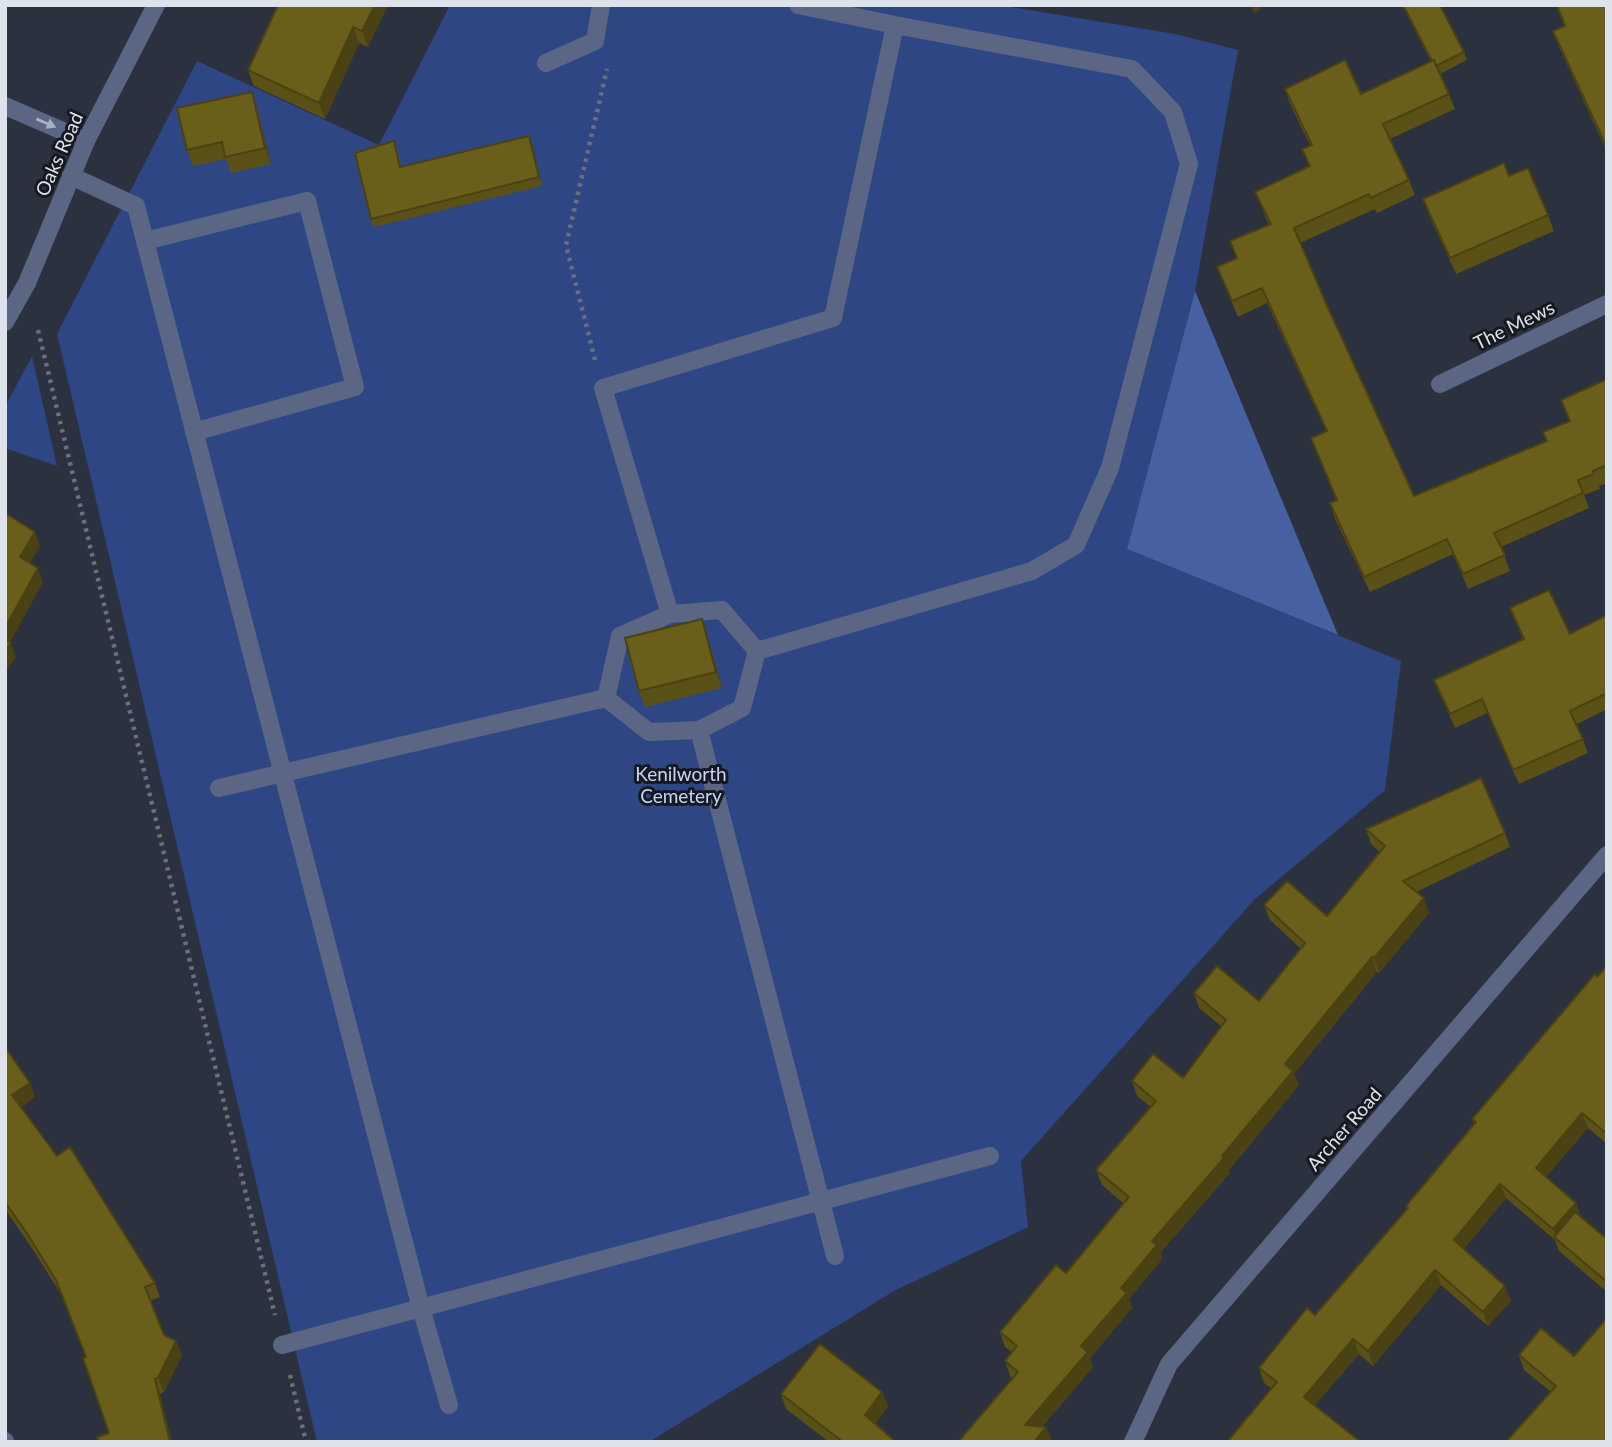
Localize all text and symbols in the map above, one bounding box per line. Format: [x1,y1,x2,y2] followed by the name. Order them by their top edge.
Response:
[30,108,87,199] street label: Oaks Road
[35,118,56,129] one-way arrow
[1470,295,1558,354] street label: The Mews
[635,762,727,807] park label: Kenilworth Cemetery
[1301,1082,1386,1175] street label: Archer Road

